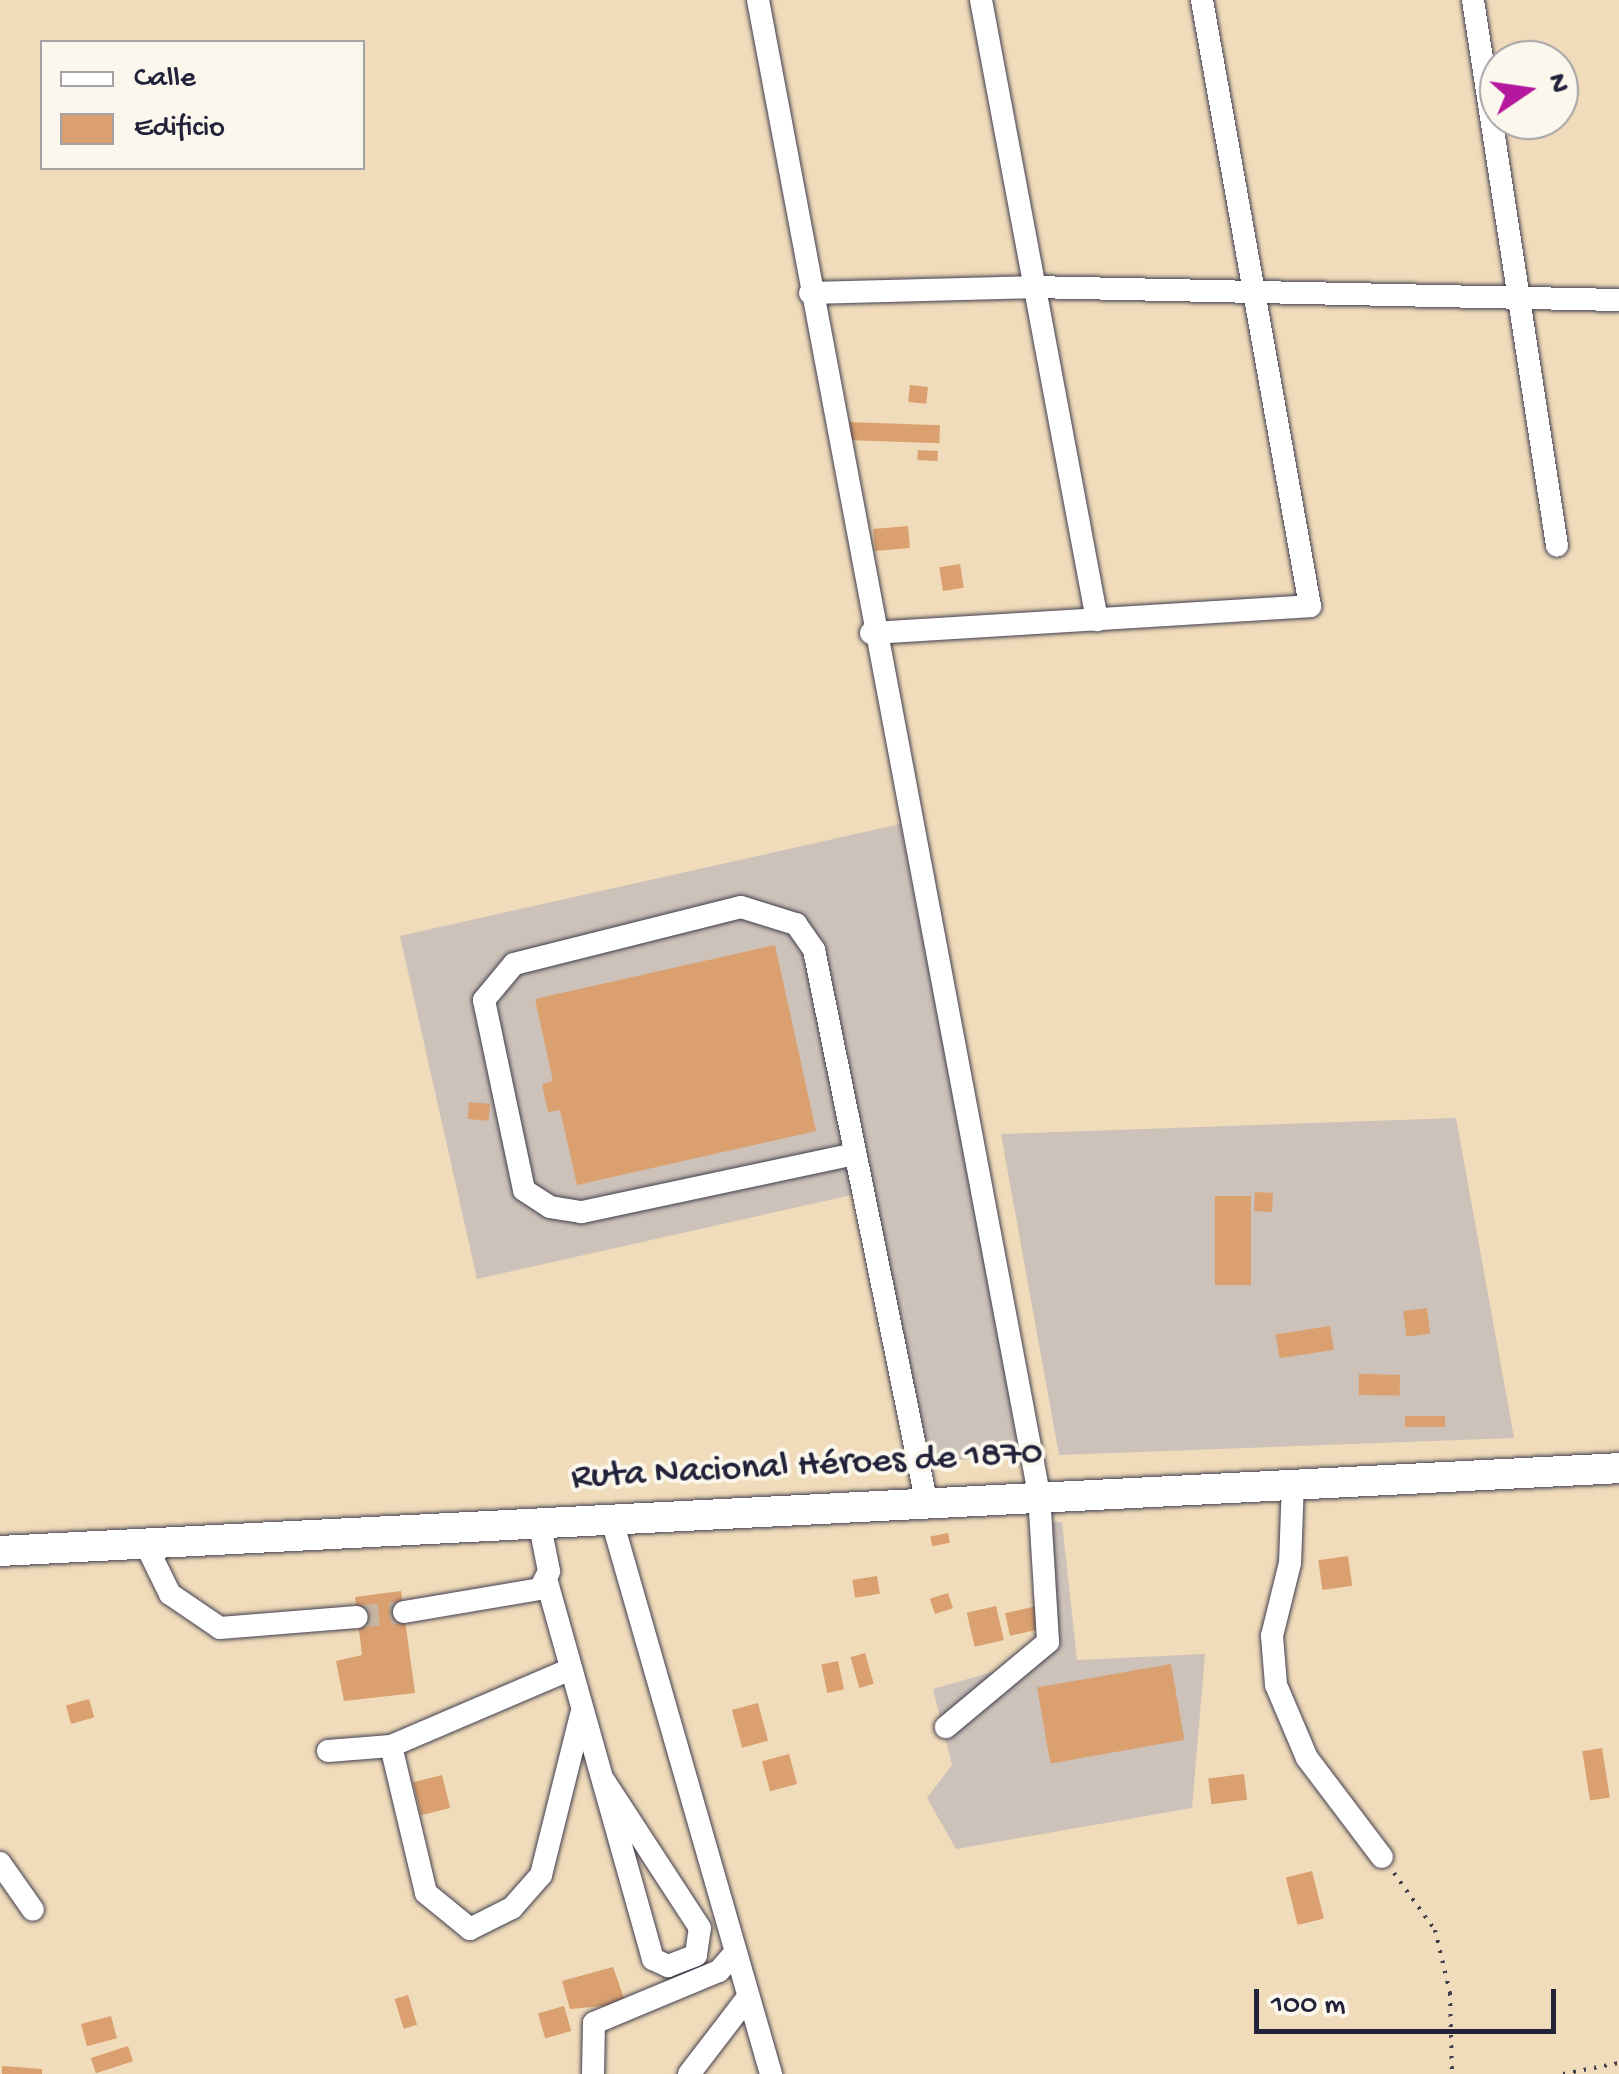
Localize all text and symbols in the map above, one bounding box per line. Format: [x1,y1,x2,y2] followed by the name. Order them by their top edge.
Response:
[40,40,365,170] legend
[1479,40,1579,140] north arrow
[134,62,196,97] text: Calle
[1539,71,1575,96] text: N
[134,112,225,147] text: Edificio
[570,1432,1044,1502] street label: Ruta Nacional Héroes de 1870
[1259,1969,1562,2031] scale bar
[1271,1989,1346,2024] text: 100 m

